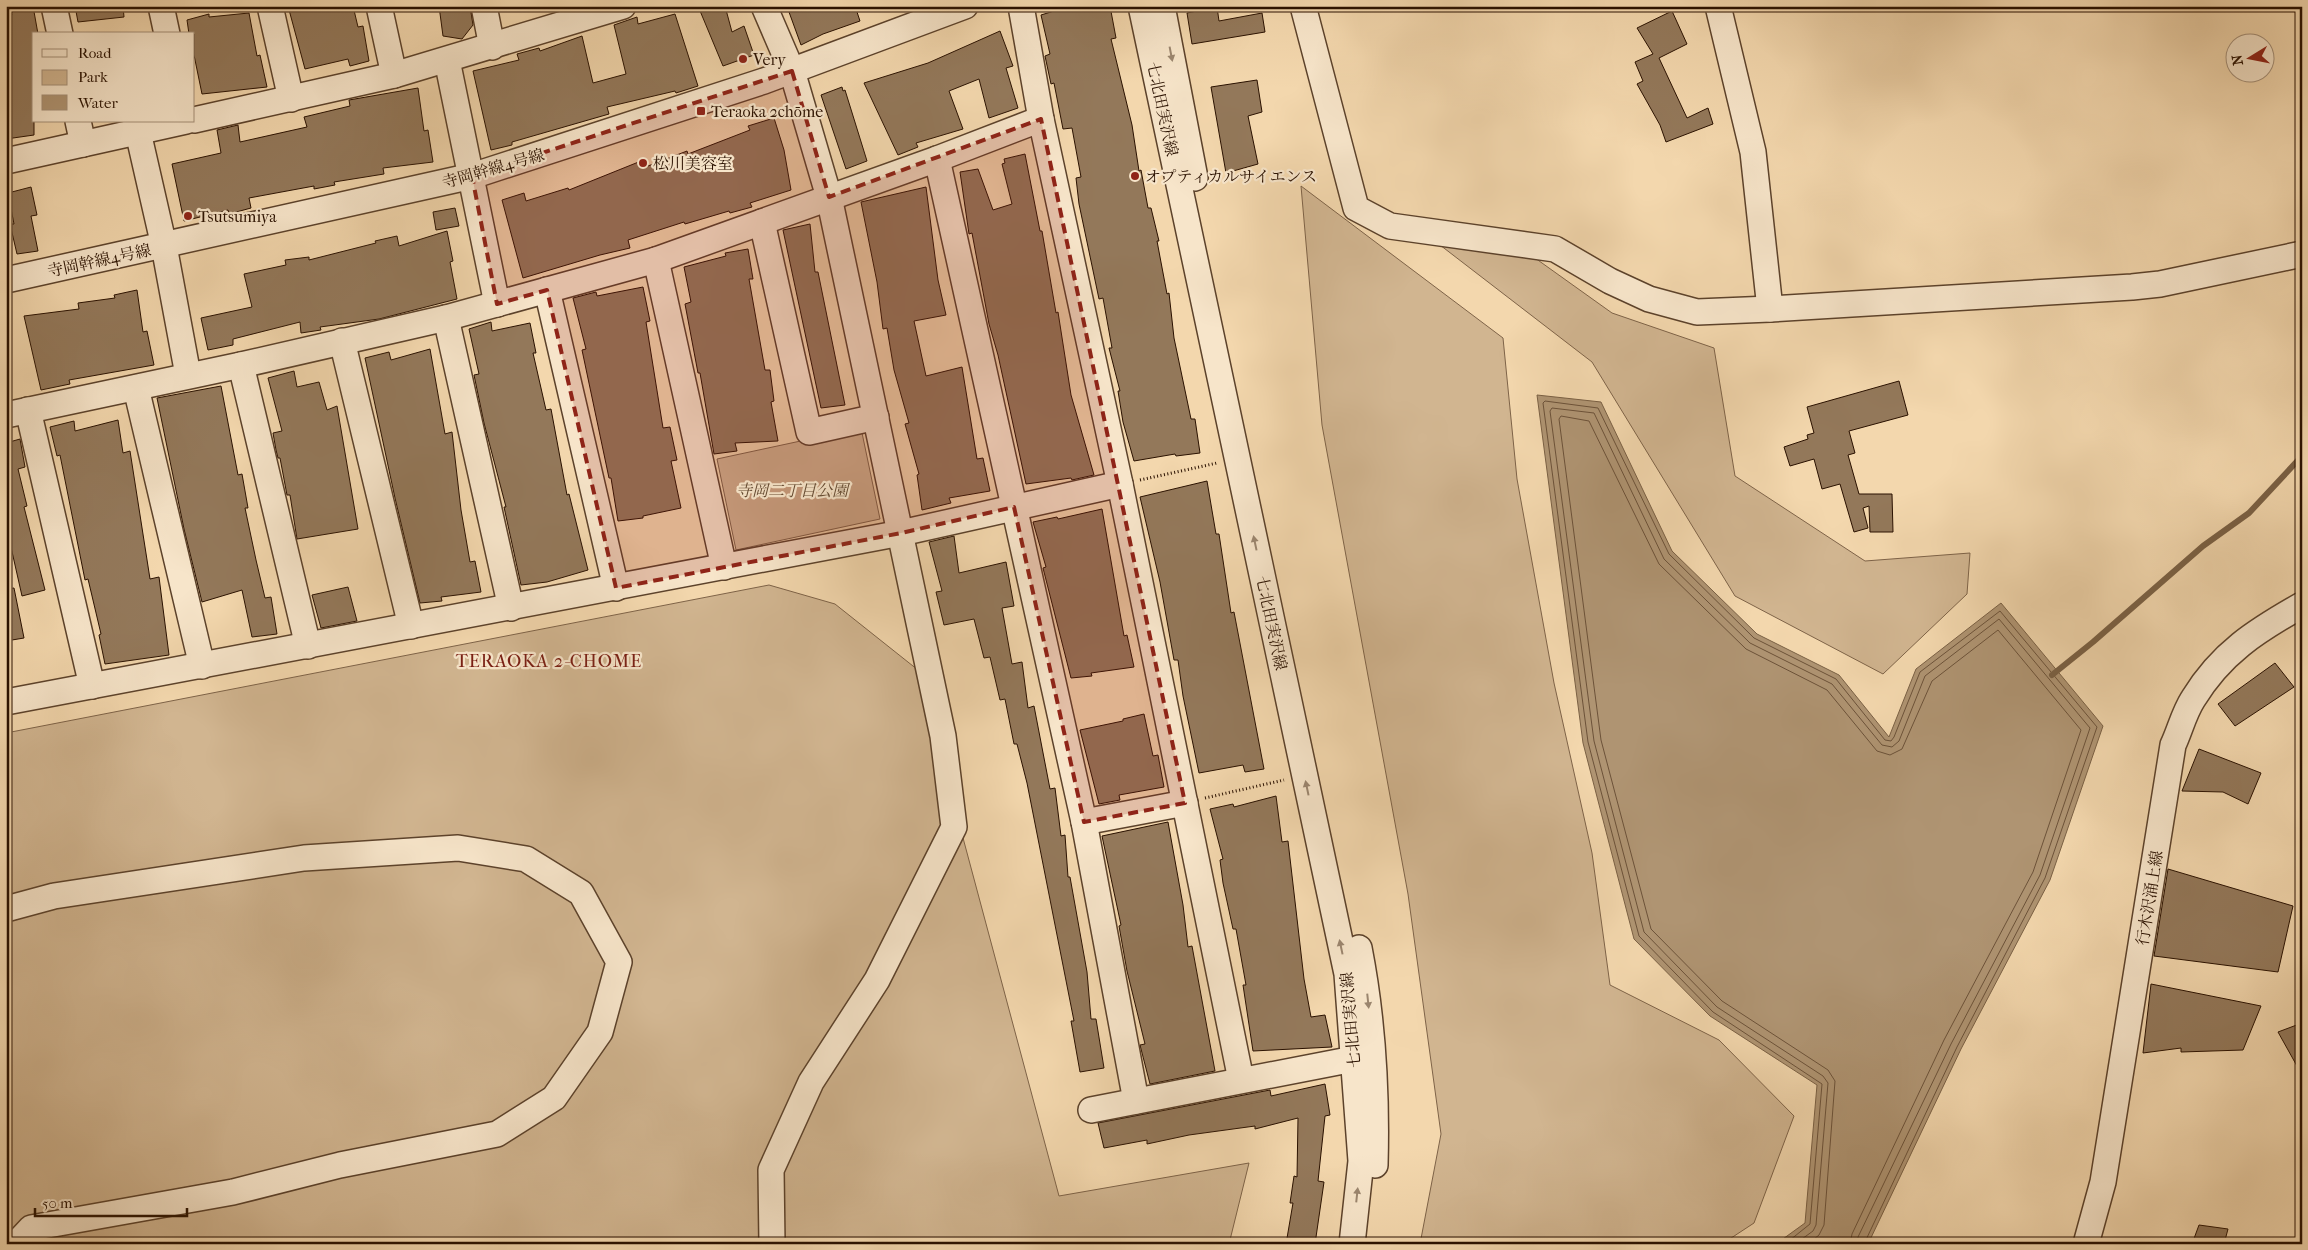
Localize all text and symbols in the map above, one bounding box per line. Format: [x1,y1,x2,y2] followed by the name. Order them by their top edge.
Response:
[32,32,195,122] legend
[2226,32,2276,82] north arrow
[78,44,112,62] text: Road
[1167,47,1175,62] one-way arrow
[752,50,786,69] place label: Very
[737,53,749,65] marker: Very
[2228,53,2247,67] text: N
[1143,60,1182,158] street label: 七北田実沢線
[78,68,108,86] text: Park
[77,94,118,112] text: Water
[711,102,823,121] place label: Teraoka 2chōme
[695,105,707,117] marker: Teraoka 2chōme
[440,145,546,192] street label: 寺岡幹線4号線
[653,154,733,173] place label: 松川美容室
[637,157,649,169] marker: 松川美容室
[1145,167,1317,186] place label: オプティカルサイエンス
[1129,170,1141,182] marker: オプティカルサイエンス
[198,207,277,226] place label: Tsutsumiya
[182,210,194,222] marker: Tsutsumiya
[46,240,153,281] street label: 寺岡幹線4号線
[736,481,851,500] park label: 寺岡二丁目公園
[1251,535,1259,551] one-way arrow
[1252,574,1291,672] street label: 七北田実沢線
[456,651,642,672] district label: TERAOKA 2-CHOME
[1303,780,1311,795] one-way arrow
[2133,849,2166,947] street label: 行木沢涌上線
[1337,939,1345,954] one-way arrow
[1337,971,1364,1069] street label: 七北田実沢線
[1364,994,1372,1010] one-way arrow
[35,1185,188,1217] scale bar
[1353,1187,1361,1203] one-way arrow
[42,1194,73,1212] text: 50 m

